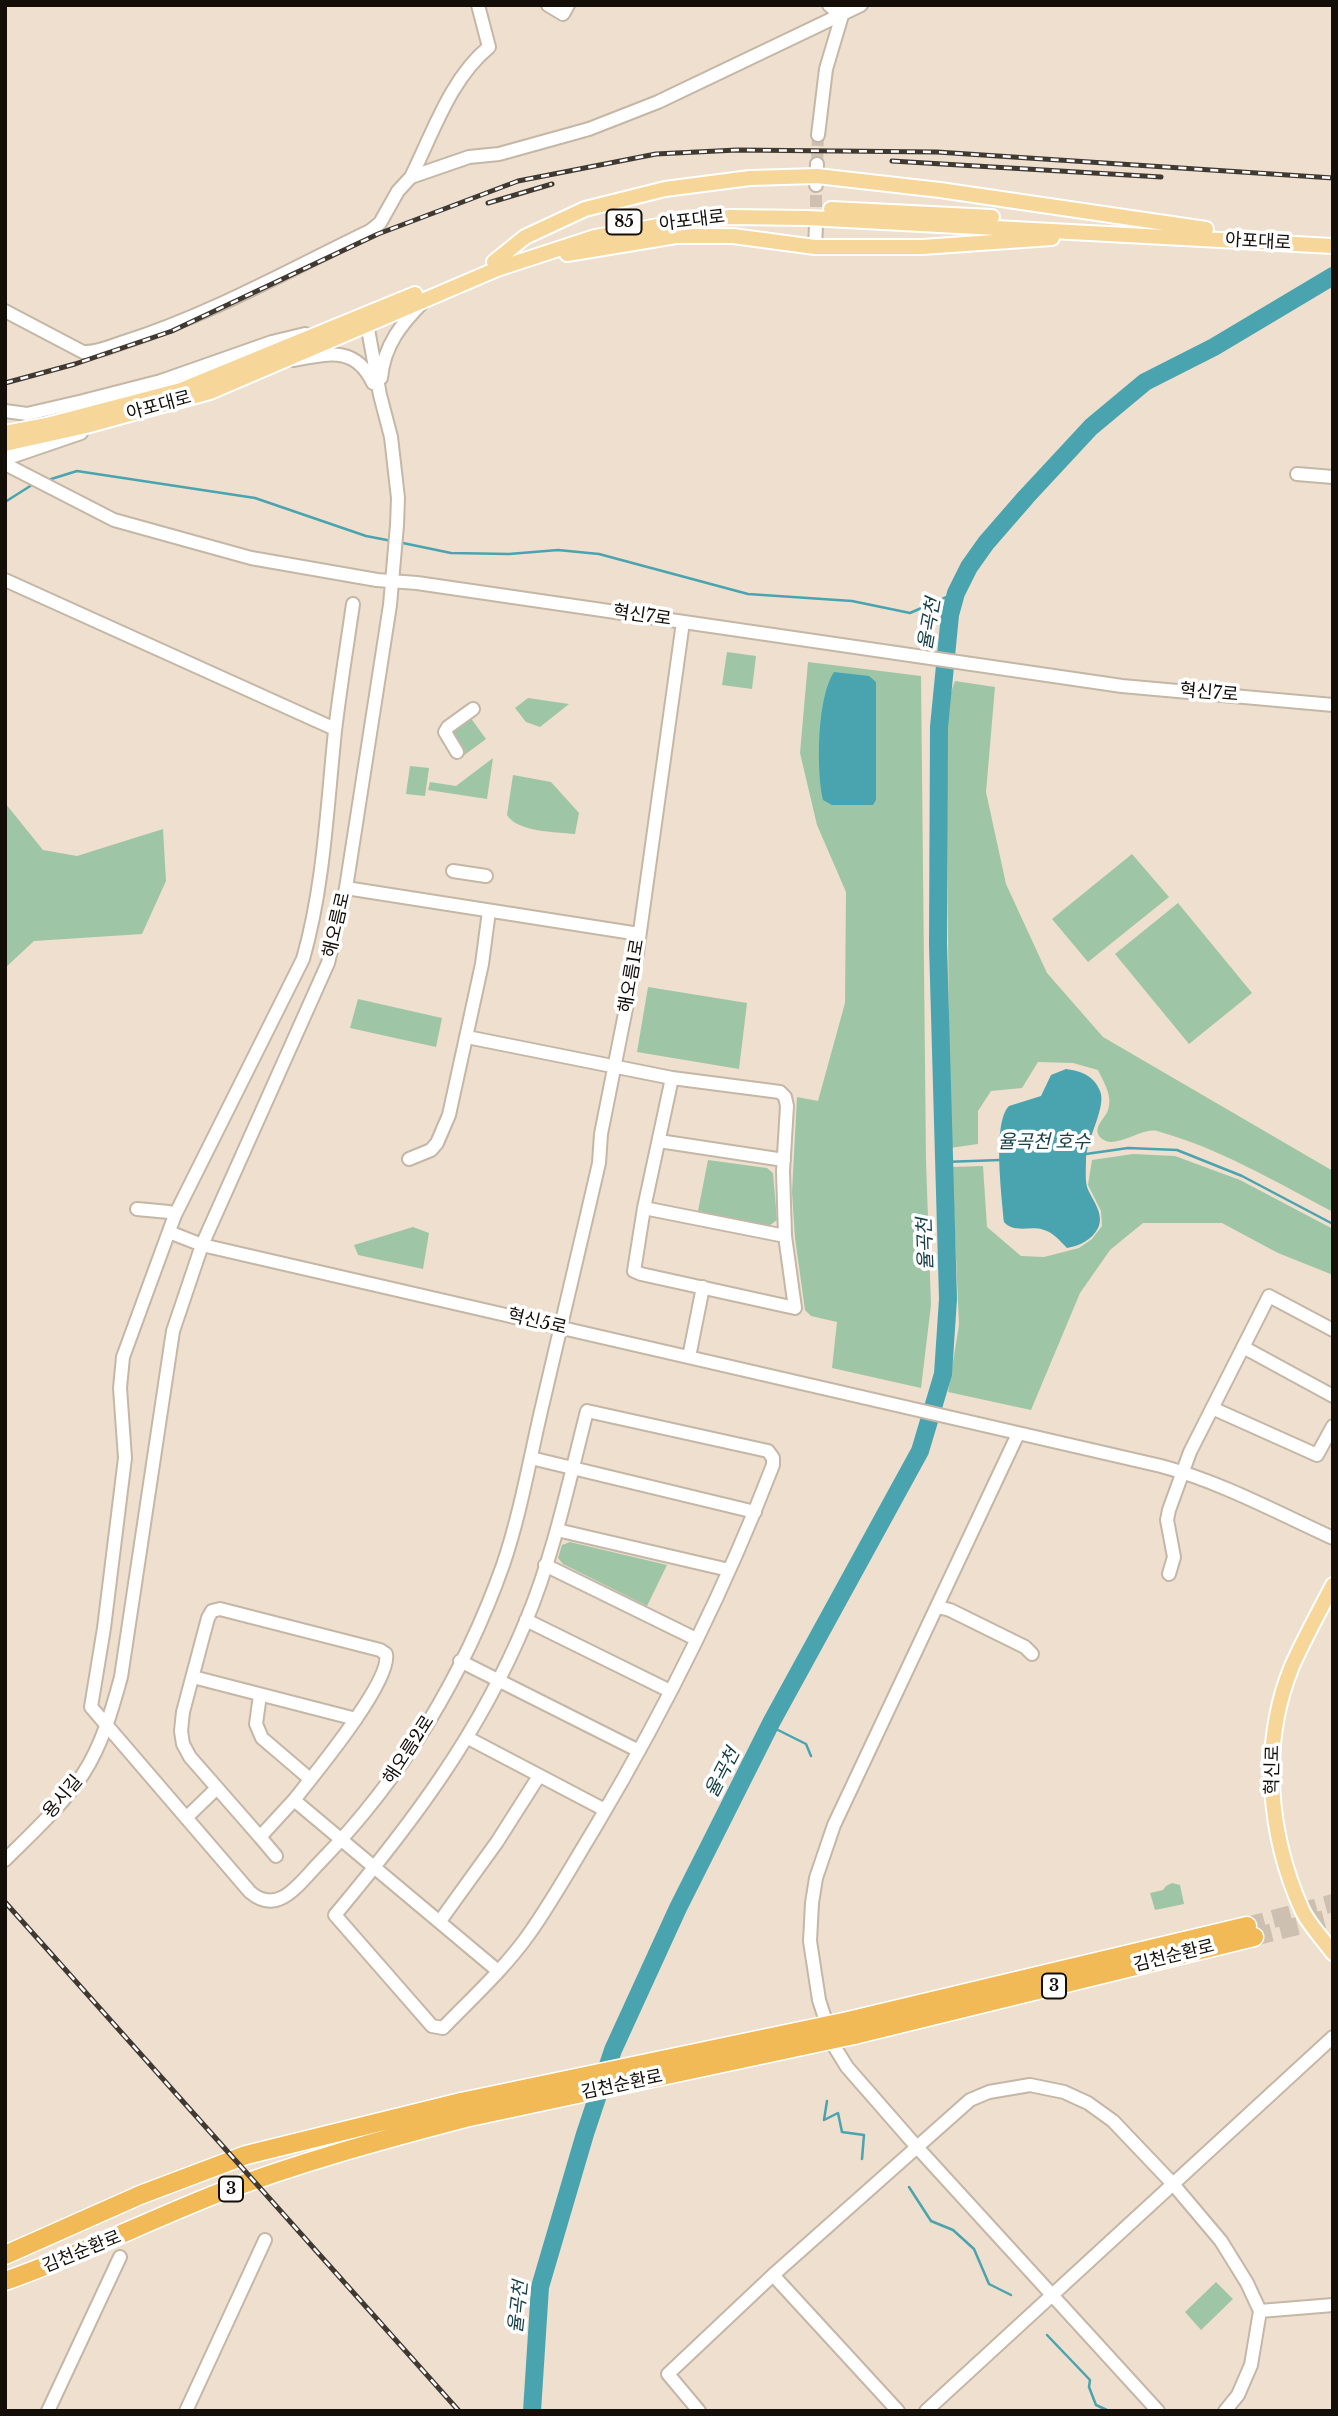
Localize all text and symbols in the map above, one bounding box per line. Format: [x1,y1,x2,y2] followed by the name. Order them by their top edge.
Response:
[658,206,726,236] street label: 아포대로
[606,210,642,234] road number: 85
[1224,229,1292,255] street label: 아포대로
[124,387,194,425] street label: 아포대로
[914,596,946,652] water label: 율곡천
[611,601,673,631] street label: 혁신7로
[1179,680,1239,706] street label: 혁신7로
[319,890,355,960] street label: 해오름로
[615,938,649,1014] street label: 해오름1로
[998,1132,1090,1154] water label: 율곡천 호수
[914,1217,938,1271] water label: 율곡천
[505,1305,569,1339] street label: 혁신5로
[379,1712,439,1788] street label: 해오름2로
[701,1744,745,1802] water label: 율곡천
[1262,1745,1284,1795] street label: 혁신로
[39,1771,87,1823] street label: 용시길
[1131,1936,1217,1976] street label: 김천순환로
[1042,1974,1066,1998] road number: 3
[579,2066,665,2104] street label: 김천순환로
[219,2176,243,2202] road number: 3
[40,2226,124,2278] street label: 김천순환로
[505,2280,533,2334] water label: 율곡천

